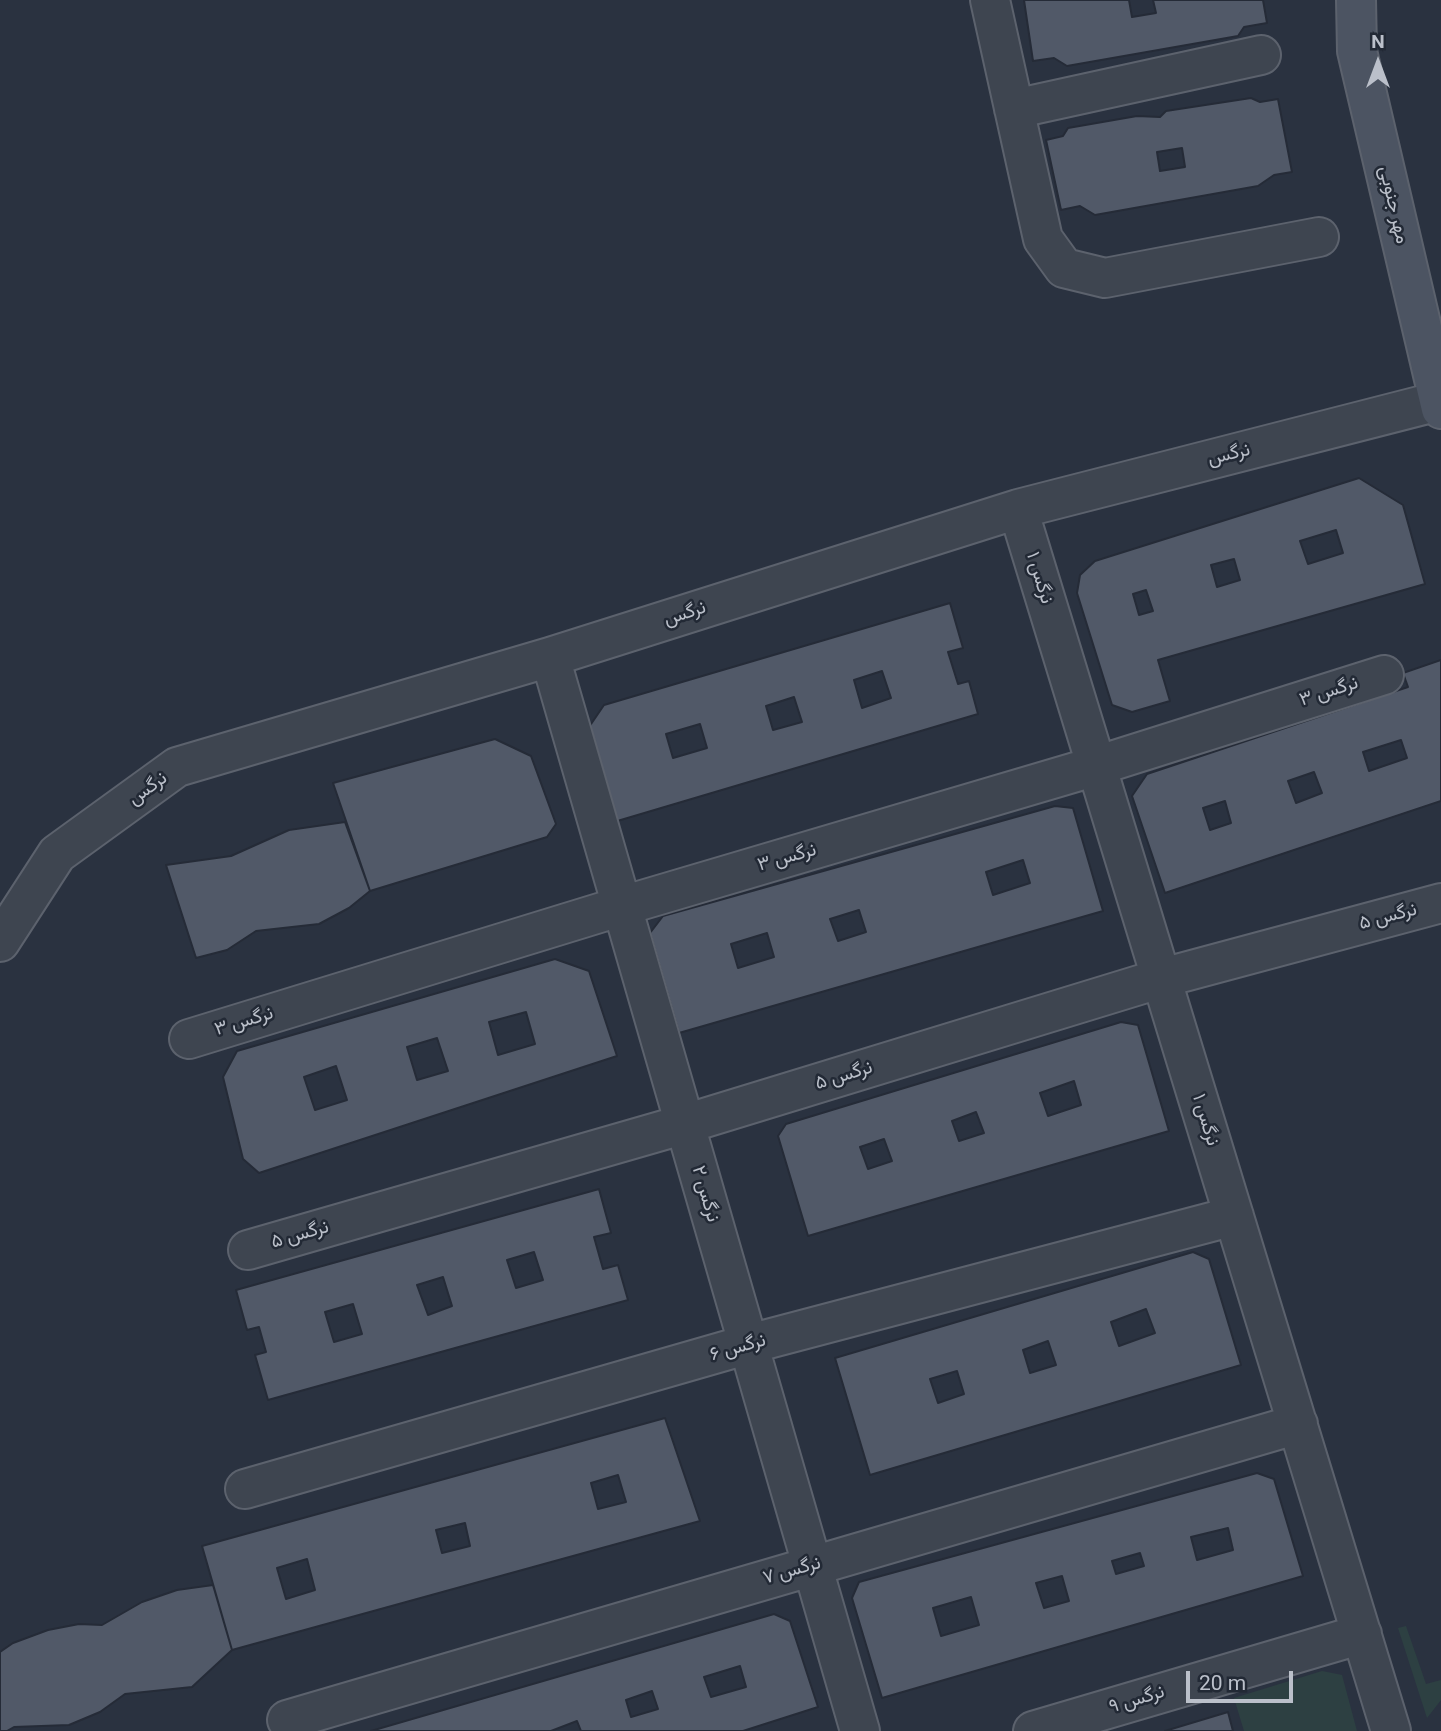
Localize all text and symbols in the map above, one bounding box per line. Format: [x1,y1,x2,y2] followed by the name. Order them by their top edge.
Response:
[1343,28,1413,98] north arrow
[1371,30,1385,53] text: N
[1373,164,1413,246] street label: مهر جنوبی
[1205,439,1253,471] street label: نرگس
[1020,549,1058,607] street label: نرگس ۱
[661,597,709,631] street label: نرگس
[1297,672,1361,712] street label: نرگس ۳
[124,767,172,811] street label: نرگس
[755,839,819,877] street label: نرگس ۳
[1357,898,1419,936] street label: نرگس ۵
[212,1002,276,1042] street label: نرگس ۳
[813,1056,875,1096] street label: نرگس ۵
[1186,1091,1224,1149] street label: نرگس ۱
[686,1163,724,1225] street label: نرگس ۲
[269,1216,331,1254] street label: نرگس ۵
[708,1329,768,1367] street label: نرگس ۶
[761,1552,823,1590] street label: نرگس ۷
[1189,1658,1296,1702] scale bar
[1199,1671,1246,1695] text: 20 m
[1107,1681,1167,1719] street label: نرگس ۹

